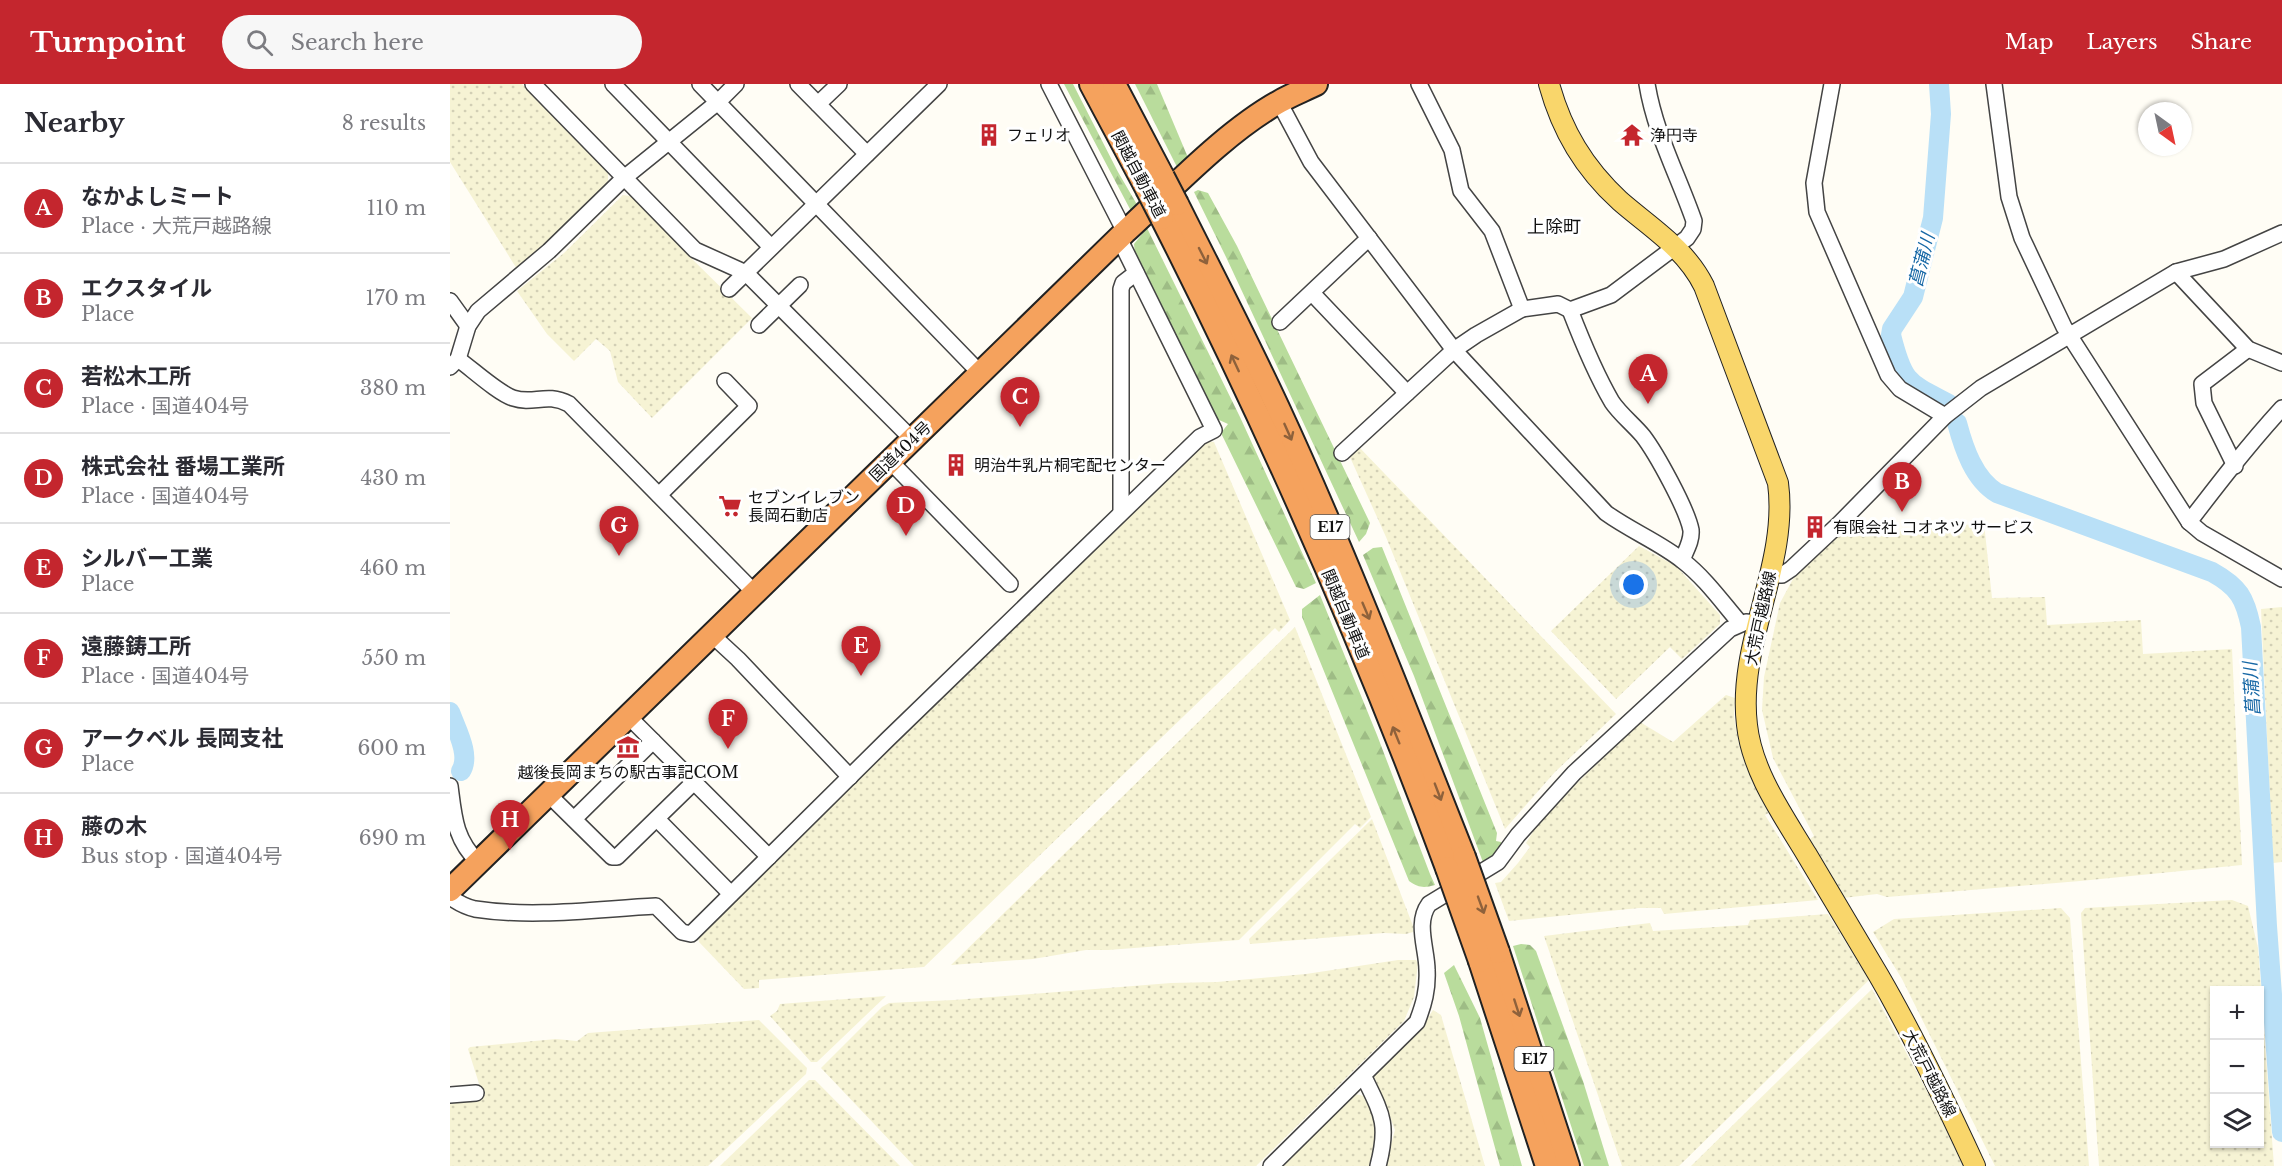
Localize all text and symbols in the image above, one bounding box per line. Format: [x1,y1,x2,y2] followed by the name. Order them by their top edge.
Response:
[222,15,642,69] search box
[30,25,186,60] text: Turnpoint
[243,26,276,59] icon: search
[291,29,424,56] text: Search here
[2005,29,2054,55] text: Map
[2087,29,2158,55] text: Layers
[2191,29,2252,55] text: Share
[2138,102,2192,156] north arrow
[24,107,125,139] text: Nearby
[342,111,426,135] text: 8 results
[976,122,1002,148] building icon: フェリオ
[1619,122,1645,148] temple icon: 浄円寺
[1007,125,1071,145] place label: フェリオ
[1650,125,1698,145] place label: 浄円寺
[1108,127,1170,221] street label: 関越自動車道
[81,183,234,210] text: なかよしミート
[35,196,52,220] text: A
[367,196,426,220] text: 110 m
[81,214,272,238] text: Place · 大荒戸越路線
[1527,216,1581,238] district label: 上除町
[1905,229,1940,289] water label: 菖蒲川
[1198,247,1210,265] one-way arrow
[81,275,212,302] text: エクスタイル
[36,286,51,310] text: B
[366,286,426,310] text: 170 m
[81,302,135,326] text: Place
[1628,354,1668,404] pin: A
[1228,355,1240,373] one-way arrow
[81,363,191,390] text: 若松木工所
[35,376,52,400] text: C
[360,376,426,400] text: 380 m
[1000,378,1040,427] pin: C
[81,394,249,418] text: Place · 国道404号
[865,417,935,485] street label: 国道404号
[1284,423,1295,441] one-way arrow
[943,452,969,478] building icon: 明治牛乳片桐宅配センター
[81,453,285,480] text: 株式会社 番場工業所
[974,455,1166,475] place label: 明治牛乳片桐宅配センター
[1882,462,1922,512] pin: B
[34,466,53,490] text: D
[361,466,426,490] text: 430 m
[81,484,249,508] text: Place · 国道404号
[886,486,926,536] pin: D
[748,487,860,525] place label: セブンイレブン 長岡石動店
[717,493,743,519] supermarket icon: セブンイレブン 長岡石動店
[600,506,638,556] pin: G
[1802,514,1828,540] building icon: 有限会社 コオネツ サービス
[1310,515,1350,539] road number: E17
[1833,517,2034,537] place label: 有限会社 コオネツ サービス
[81,545,213,572] text: シルバー工業
[36,556,51,580] text: E
[360,556,426,580] text: 460 m
[1318,566,1374,662] street label: 関越自動車道
[1740,569,1780,667] street label: 大荒戸越路線
[1619,570,1648,599] your location
[81,572,135,596] text: Place
[1361,601,1372,619] one-way arrow
[842,626,880,676] pin: E
[81,633,191,660] text: 遠藤鋳工所
[37,646,50,670] text: F
[362,646,426,670] text: 550 m
[2239,659,2265,717] water label: 菖蒲川
[81,664,249,688] text: Place · 国道404号
[708,700,748,749] pin: F
[81,725,284,752] text: アークベル 長岡支社
[1390,726,1401,744] one-way arrow
[615,734,641,760] museum icon: 越後長岡まちの駅古事記COM
[35,736,52,760] text: G
[357,736,426,760] text: 600 m
[81,752,135,776] text: Place
[517,762,739,782] place label: 越後長岡まちの駅古事記COM
[1434,782,1445,801] one-way arrow
[490,800,530,850] pin: H
[81,813,147,840] text: 藤の木
[34,826,53,850] text: H
[359,826,426,850] text: 690 m
[81,844,283,868] text: Bus stop · 国道404号
[1477,895,1488,914] one-way arrow
[2210,986,2264,1148] map controls
[2210,986,2264,1040] button: +
[1512,998,1523,1017] one-way arrow
[1899,1026,1961,1120] street label: 大荒戸越路線
[2210,1040,2264,1094] button: −
[1514,1047,1554,1071] road number: E17
[2210,1094,2264,1148] button: layers

